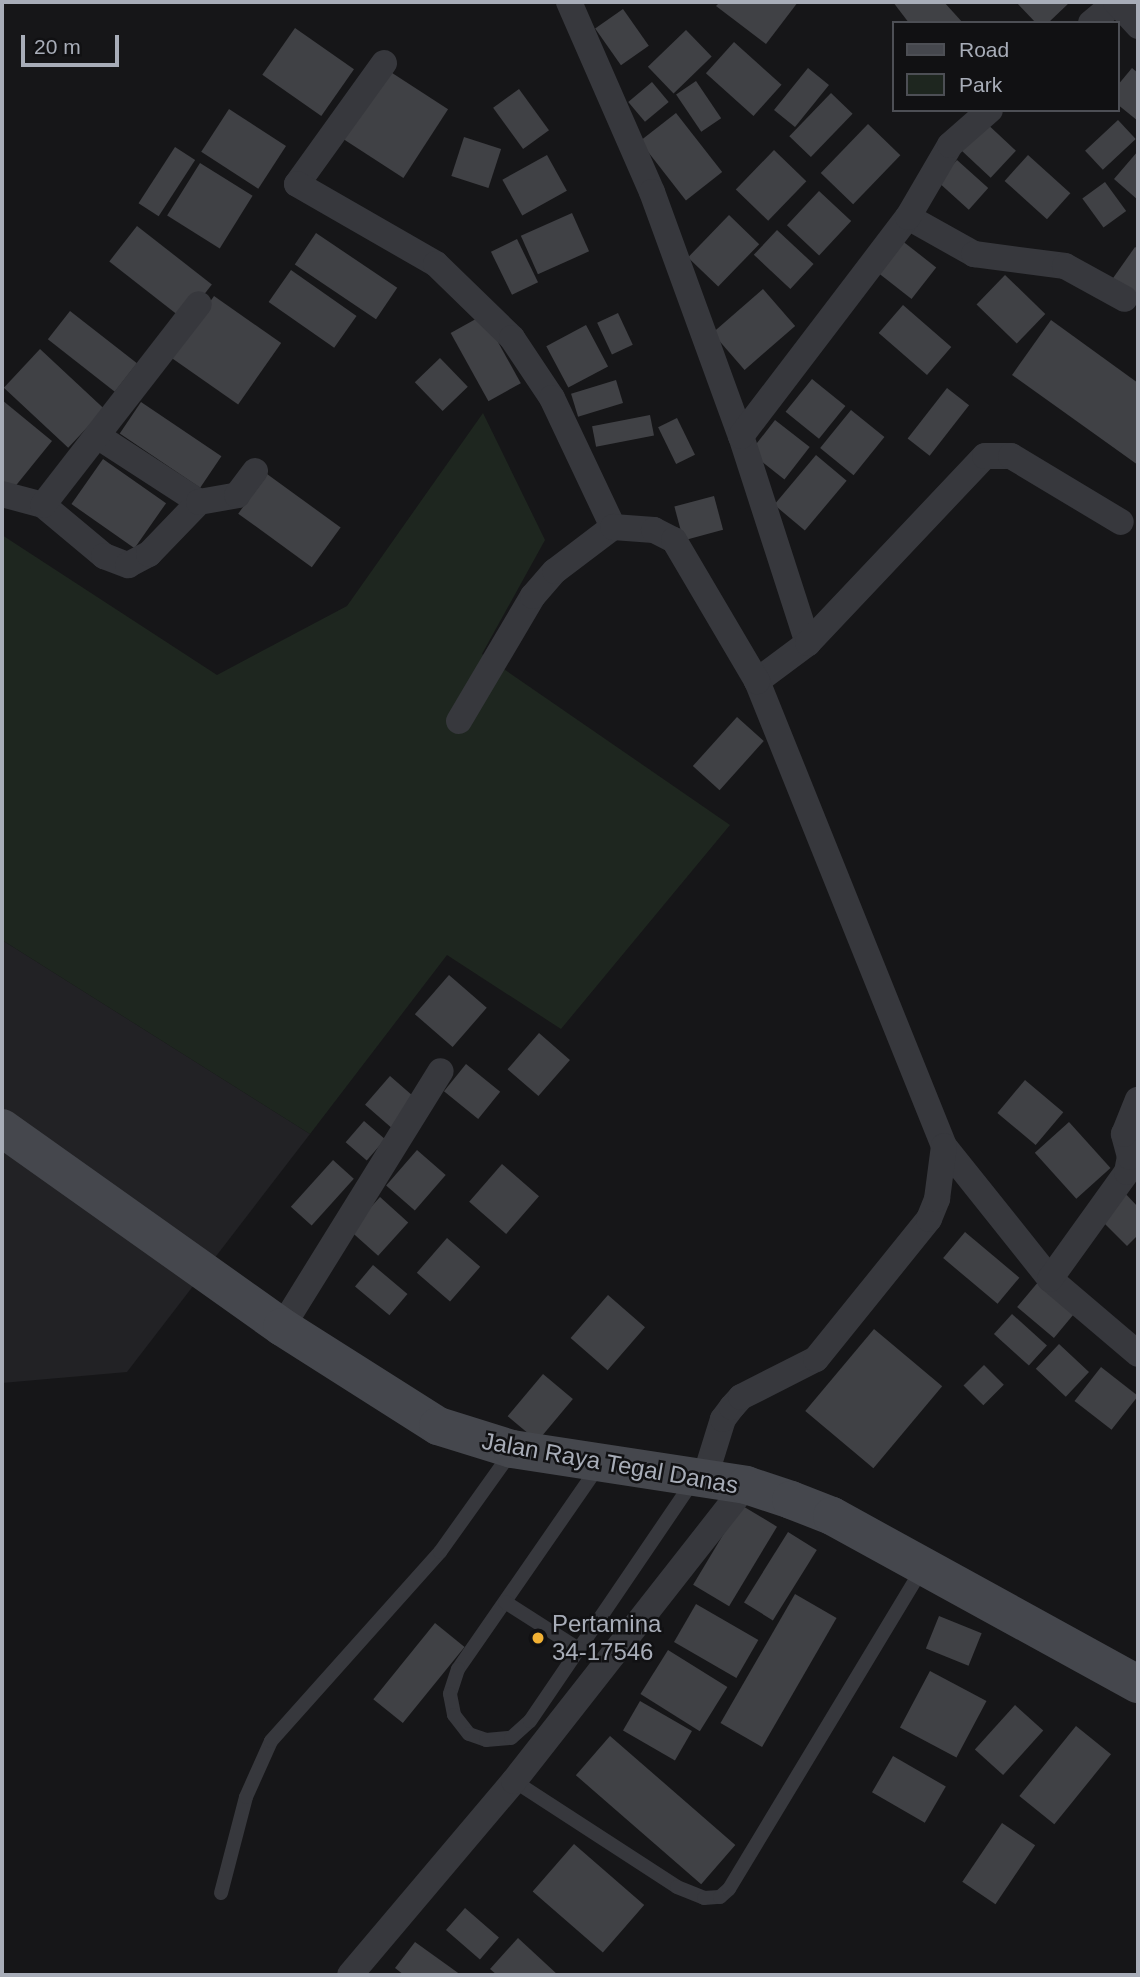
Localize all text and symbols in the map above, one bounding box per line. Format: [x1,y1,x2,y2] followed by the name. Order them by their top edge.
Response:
[24,21,122,65] scale bar
[892,21,1119,112] legend
[34,35,81,58] text: 20 m
[959,38,1009,61] text: Road
[959,73,1002,96] text: Park
[479,1426,741,1500] street label: Jalan Raya Tegal Danas
[552,1610,661,1666] place label: Pertamina 34-17546
[530,1630,546,1646] marker: Pertamina 34-17546

